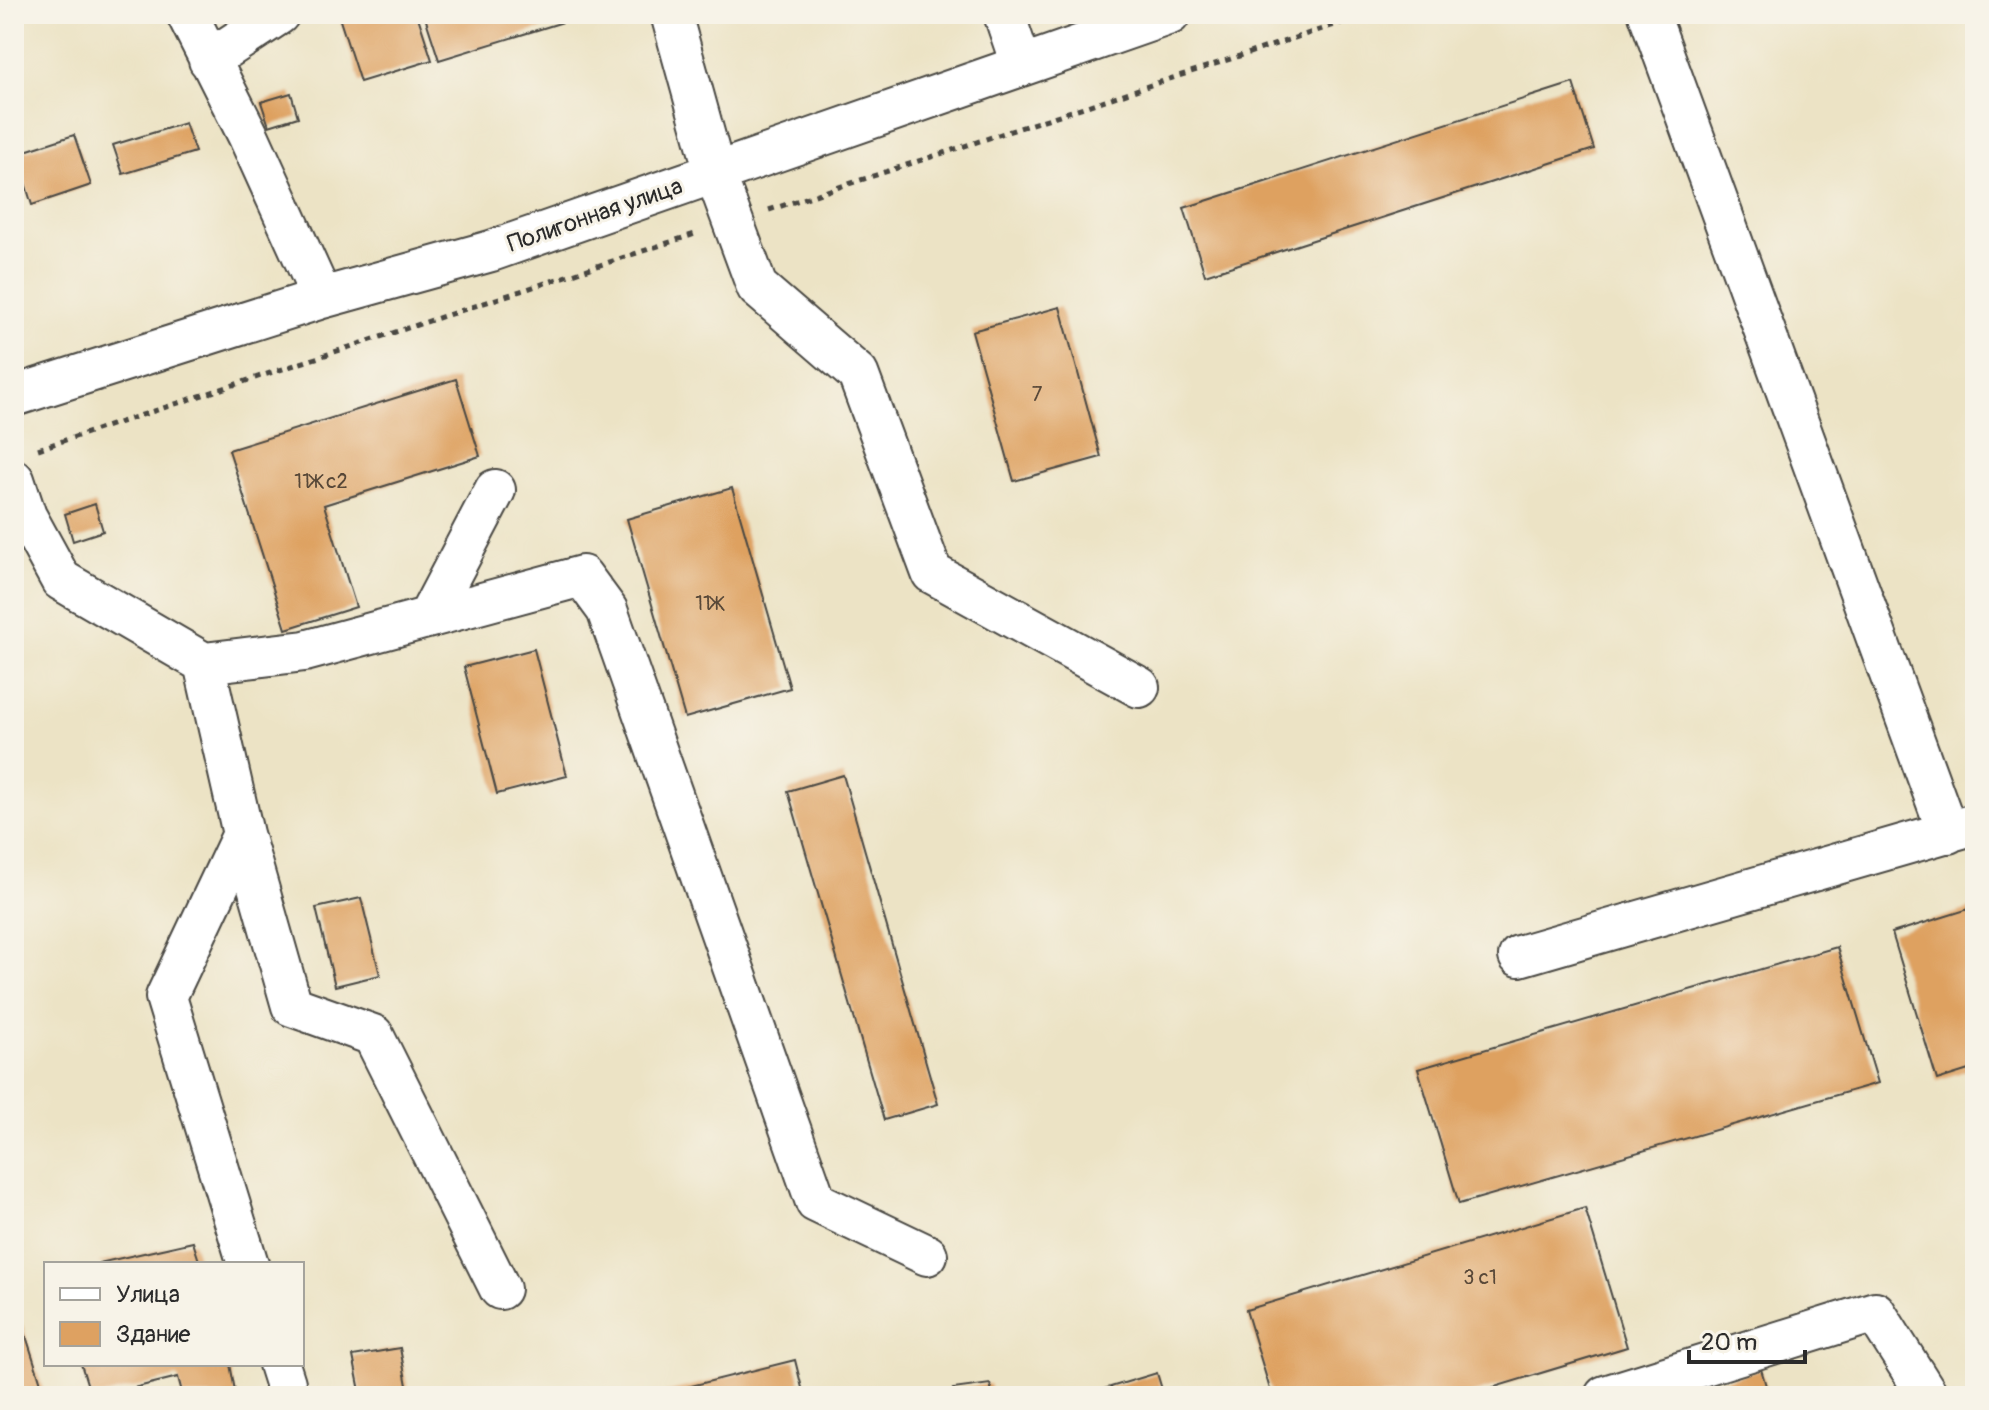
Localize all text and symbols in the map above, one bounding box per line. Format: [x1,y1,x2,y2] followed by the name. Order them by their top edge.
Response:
[504,171,686,259] street label: Полигонная улица
[1032,382,1043,407] house number: 7
[294,469,348,494] house number: 11Ж с2
[695,591,725,616] house number: 11Ж
[44,1262,304,1366] legend
[1463,1265,1497,1290] house number: 3 с1
[116,1280,180,1309] text: Улица
[1689,1314,1805,1364] scale bar
[116,1320,191,1349] text: Здание
[1701,1328,1757,1357] text: 20 m

